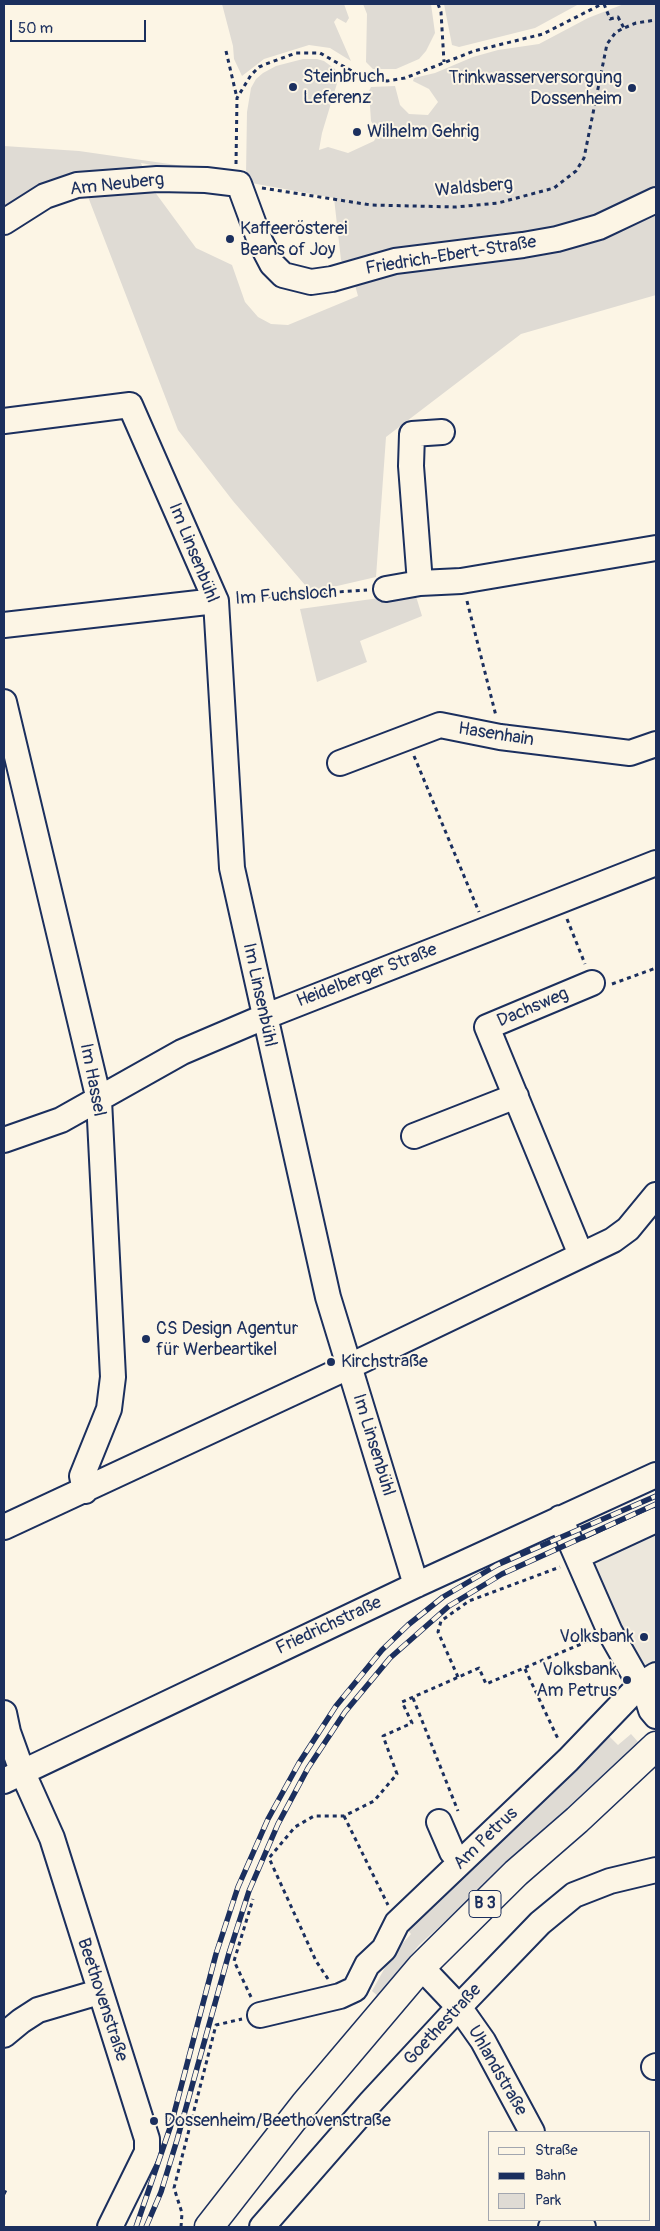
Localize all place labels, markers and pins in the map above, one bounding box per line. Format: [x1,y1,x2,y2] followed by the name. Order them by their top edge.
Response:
[303,66,385,108] place label: Steinbruch Leferenz
[449,67,622,110] place label: Trinkwasserversorgung Dossenheim
[287,81,299,93] marker: Steinbruch Leferenz
[626,82,638,94] marker: Trinkwasserversorgung Dossenheim
[367,121,479,143] place label: Wilhelm Gehrig
[351,126,363,138] marker: Wilhelm Gehrig
[240,218,347,260] place label: Kaffeerösterei Beans of Joy
[224,233,236,245] marker: Kaffeerösterei Beans of Joy
[156,1318,298,1360] place label: CS Design Agentur für Werbeartikel
[140,1333,152,1345] marker: CS Design Agentur für Werbeartikel
[341,1351,428,1373] place label: Kirchstraße
[325,1356,337,1368] marker: Kirchstraße
[559,1626,634,1648] place label: Volksbank
[638,1631,650,1643] marker: Volksbank
[536,1659,617,1702] place label: Volksbank Am Petrus
[621,1674,633,1686] marker: Volksbank Am Petrus
[164,2110,391,2132] place label: Dossenheim/Beethovenstraße
[148,2115,160,2127] marker: Dossenheim/Beethovenstraße

